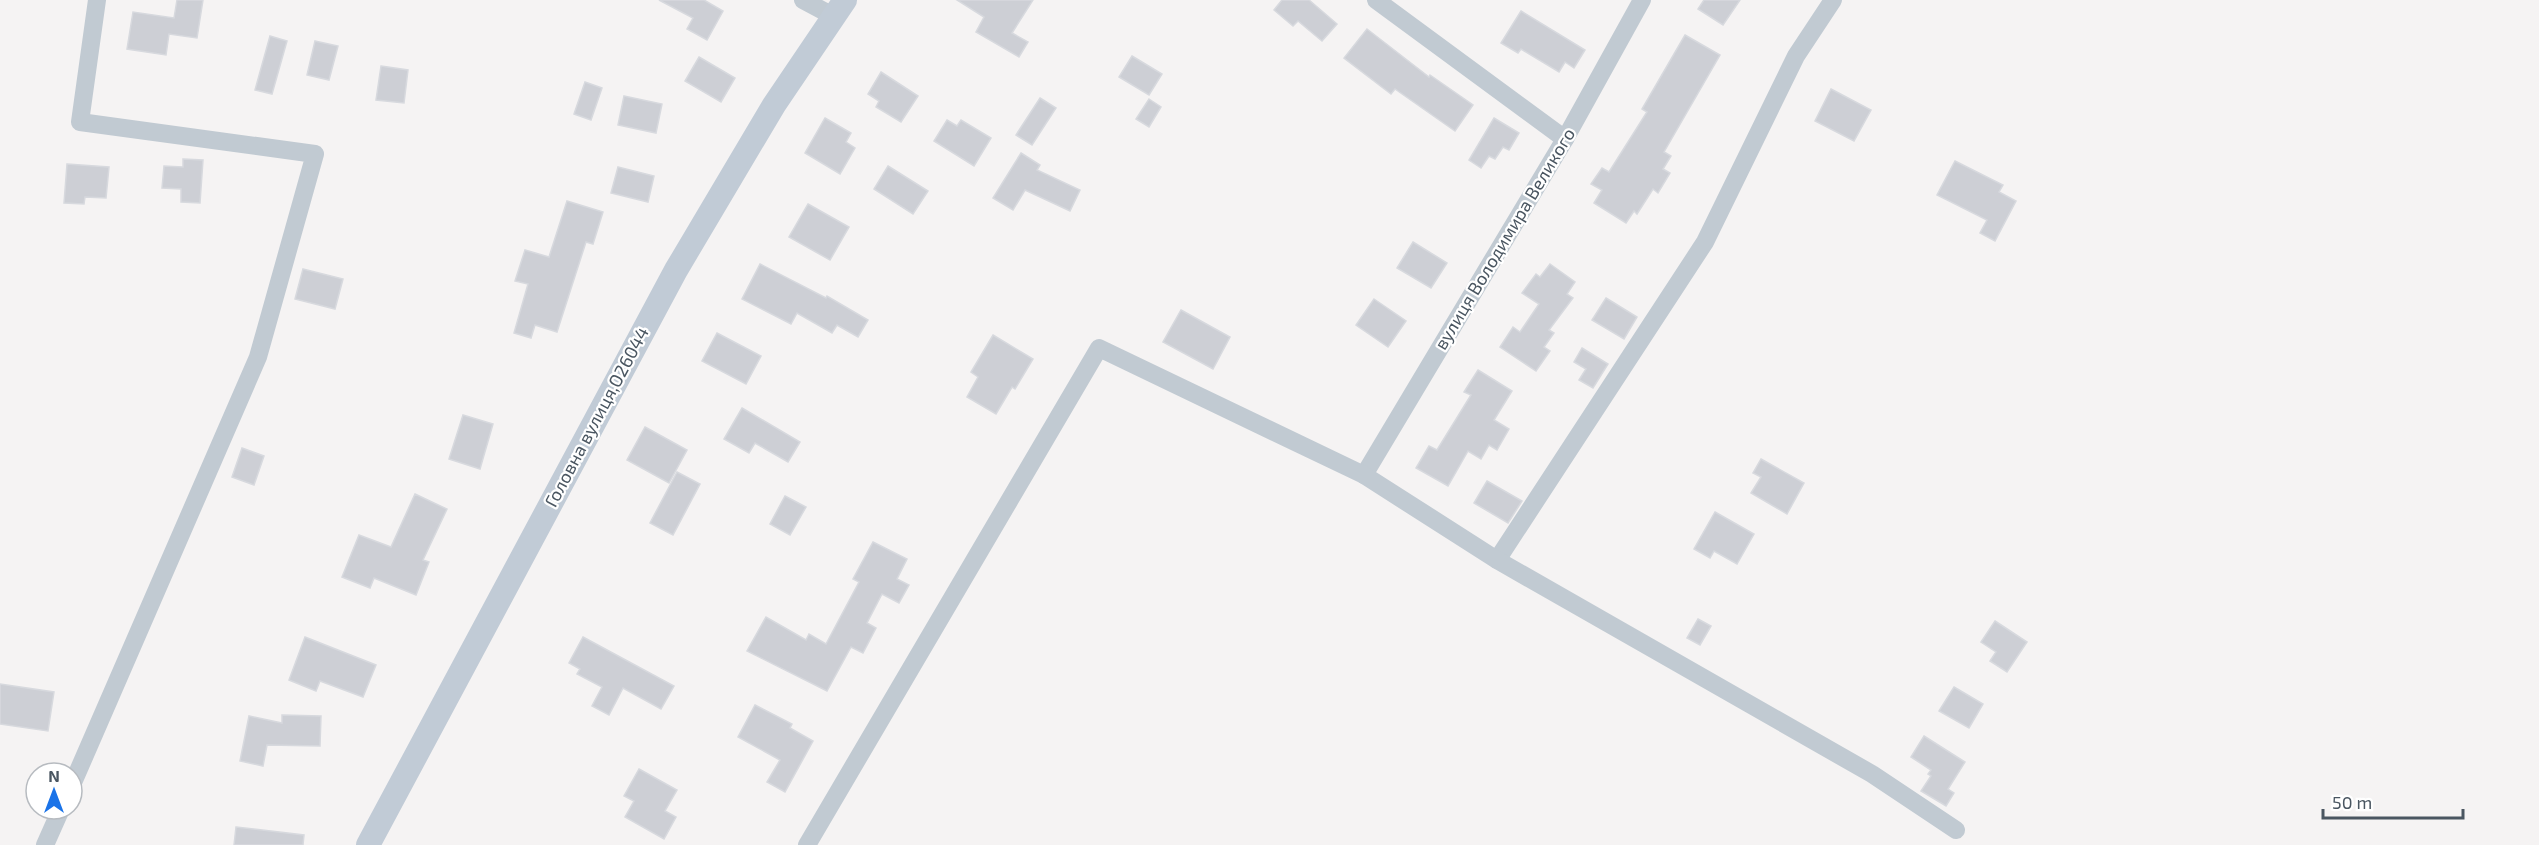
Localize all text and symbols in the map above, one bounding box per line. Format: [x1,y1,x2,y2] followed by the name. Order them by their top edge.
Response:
[1429,124,1579,353] street label: вулиця Володимира Великого
[539,323,653,510] street label: Головна вулиця,О26044
[24,761,84,821] north arrow
[48,766,60,785] text: N
[2323,782,2462,820] scale bar
[2332,791,2372,813] text: 50 m

